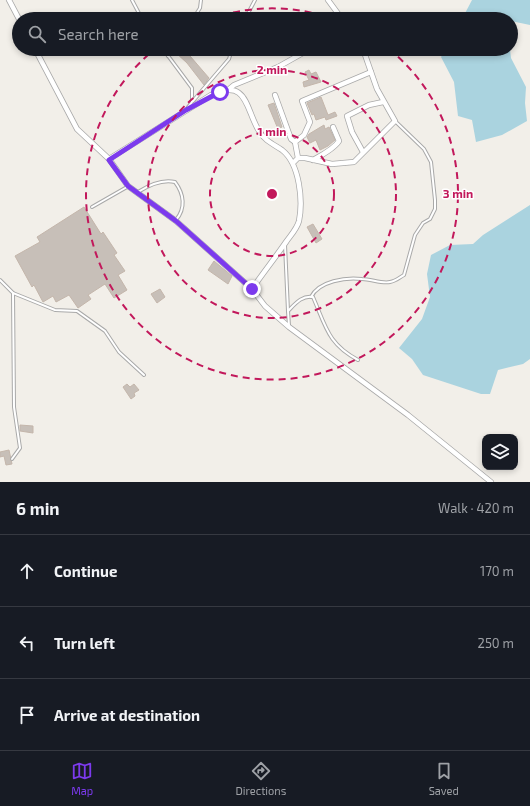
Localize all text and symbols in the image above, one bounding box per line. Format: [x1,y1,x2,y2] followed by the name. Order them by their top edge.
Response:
[12,12,518,56] search box
[26,23,48,45] icon: search
[58,25,139,43] text: Search here
[257,62,287,76] text: 2 min
[211,83,229,101] route start
[258,124,286,138] text: 1 min
[443,186,473,200] text: 3 min
[265,187,279,201] centre of rings
[243,280,261,298] route end
[482,434,518,470] map controls
[482,434,518,470] button: layers
[16,498,60,518] text: 6 min
[438,500,514,516] text: Walk · 420 m
[16,560,38,582] icon: ahead
[54,562,117,580] text: Continue
[480,563,514,579] text: 170 m
[16,632,38,654] icon: left
[54,634,115,652] text: Turn left
[478,635,514,651] text: 250 m
[16,704,38,726] icon: arrive
[54,706,200,724] text: Arrive at destination
[71,760,93,797] tab: Map
[236,760,286,797] tab: Directions
[429,760,459,797] tab: Saved

